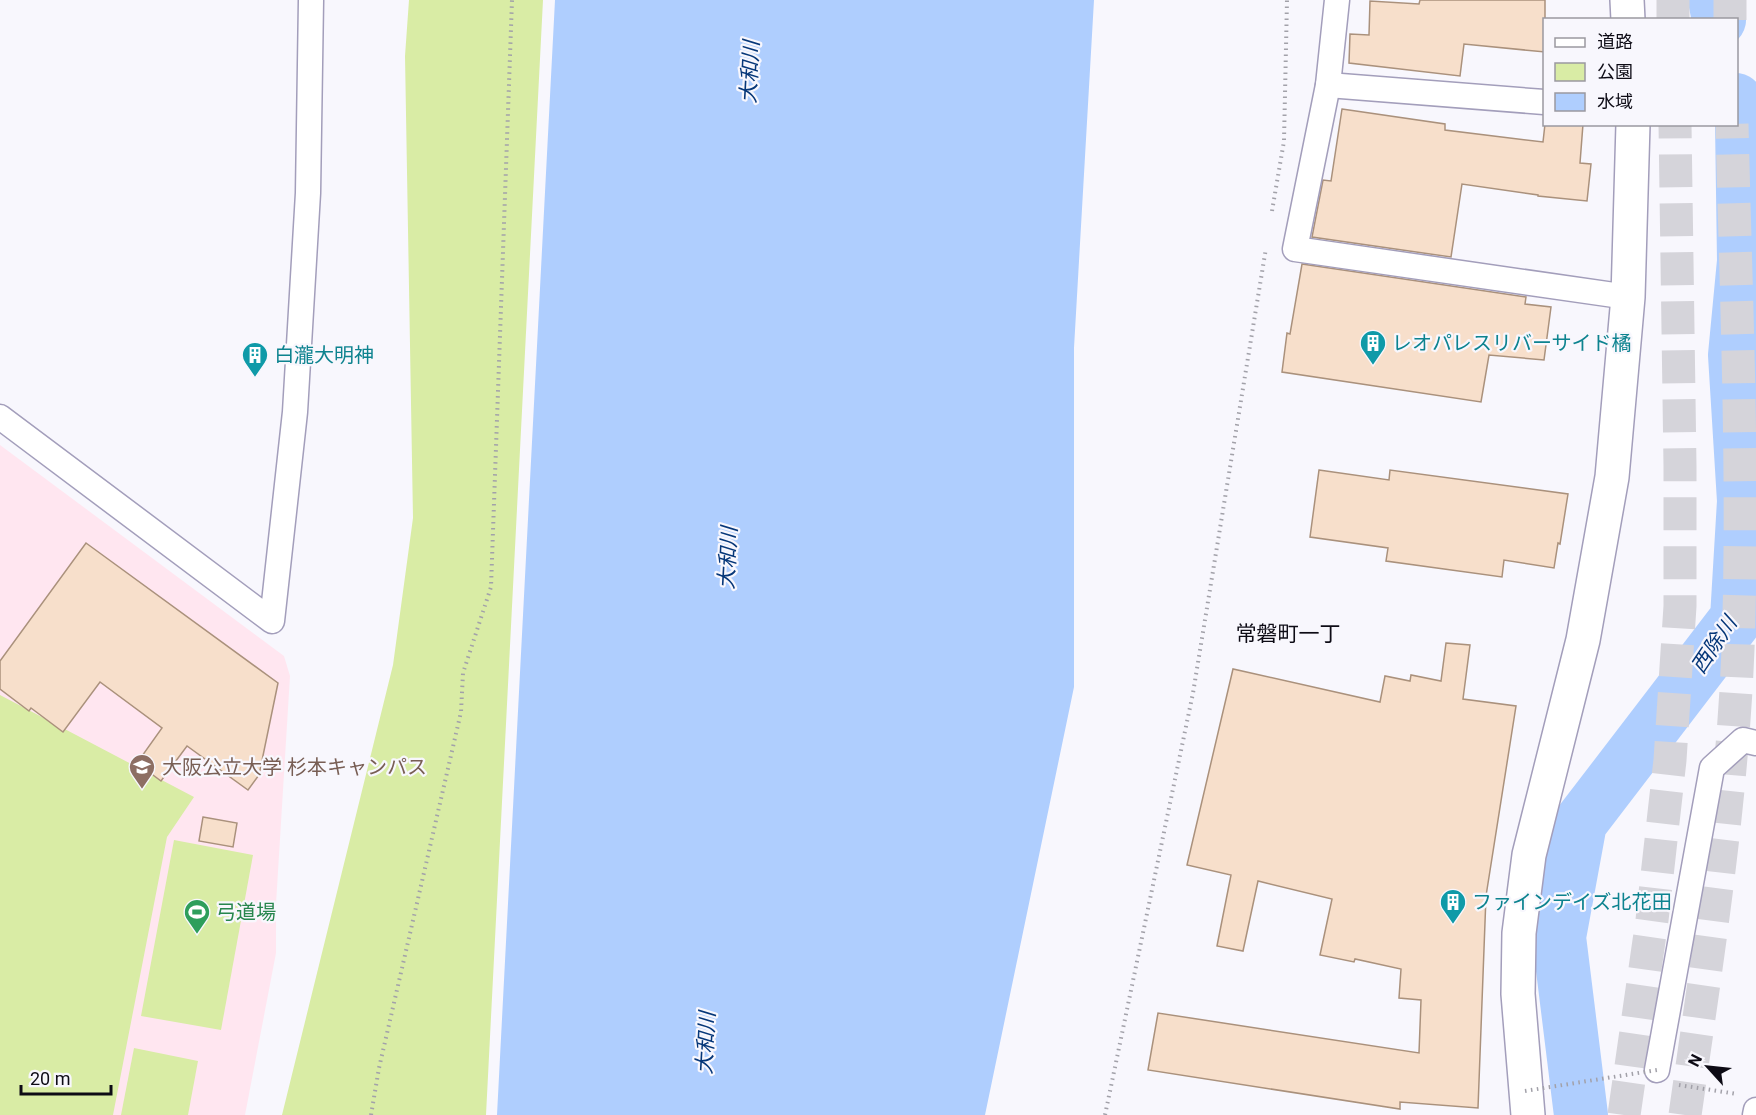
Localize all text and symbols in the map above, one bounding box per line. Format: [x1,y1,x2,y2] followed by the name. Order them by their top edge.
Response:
[1543,18,1738,126] legend
[1597,31,1633,52] text: 道路
[736,38,764,104] water label: 大和川
[1597,61,1633,82] text: 公園
[1597,91,1633,112] text: 水域
[1358,328,1388,366] building icon: レオパレスリバーサイド橘
[1392,331,1632,355] place label: レオパレスリバーサイド橘
[240,340,270,378] building icon: 白瀧大明神
[274,343,374,367] place label: 白瀧大明神
[714,524,742,590] water label: 大和川
[1686,611,1743,678] water label: 西除川
[1236,622,1341,646] district label: 常磐町一丁
[127,752,157,790] school or university icon: 大阪公立大学 杉本キャンパス
[162,755,427,779] place label: 大阪公立大学 杉本キャンパス
[1438,887,1468,925] building icon: ファインデイズ北花田
[1472,890,1671,914] place label: ファインデイズ北花田
[182,897,212,935] sports icon: 弓道場
[216,900,276,924] place label: 弓道場
[692,1009,720,1075] water label: 大和川
[1678,1037,1738,1097] north arrow
[1684,1051,1706,1070] text: N
[21,1058,111,1096] scale bar
[30,1068,70,1089] text: 20 m

